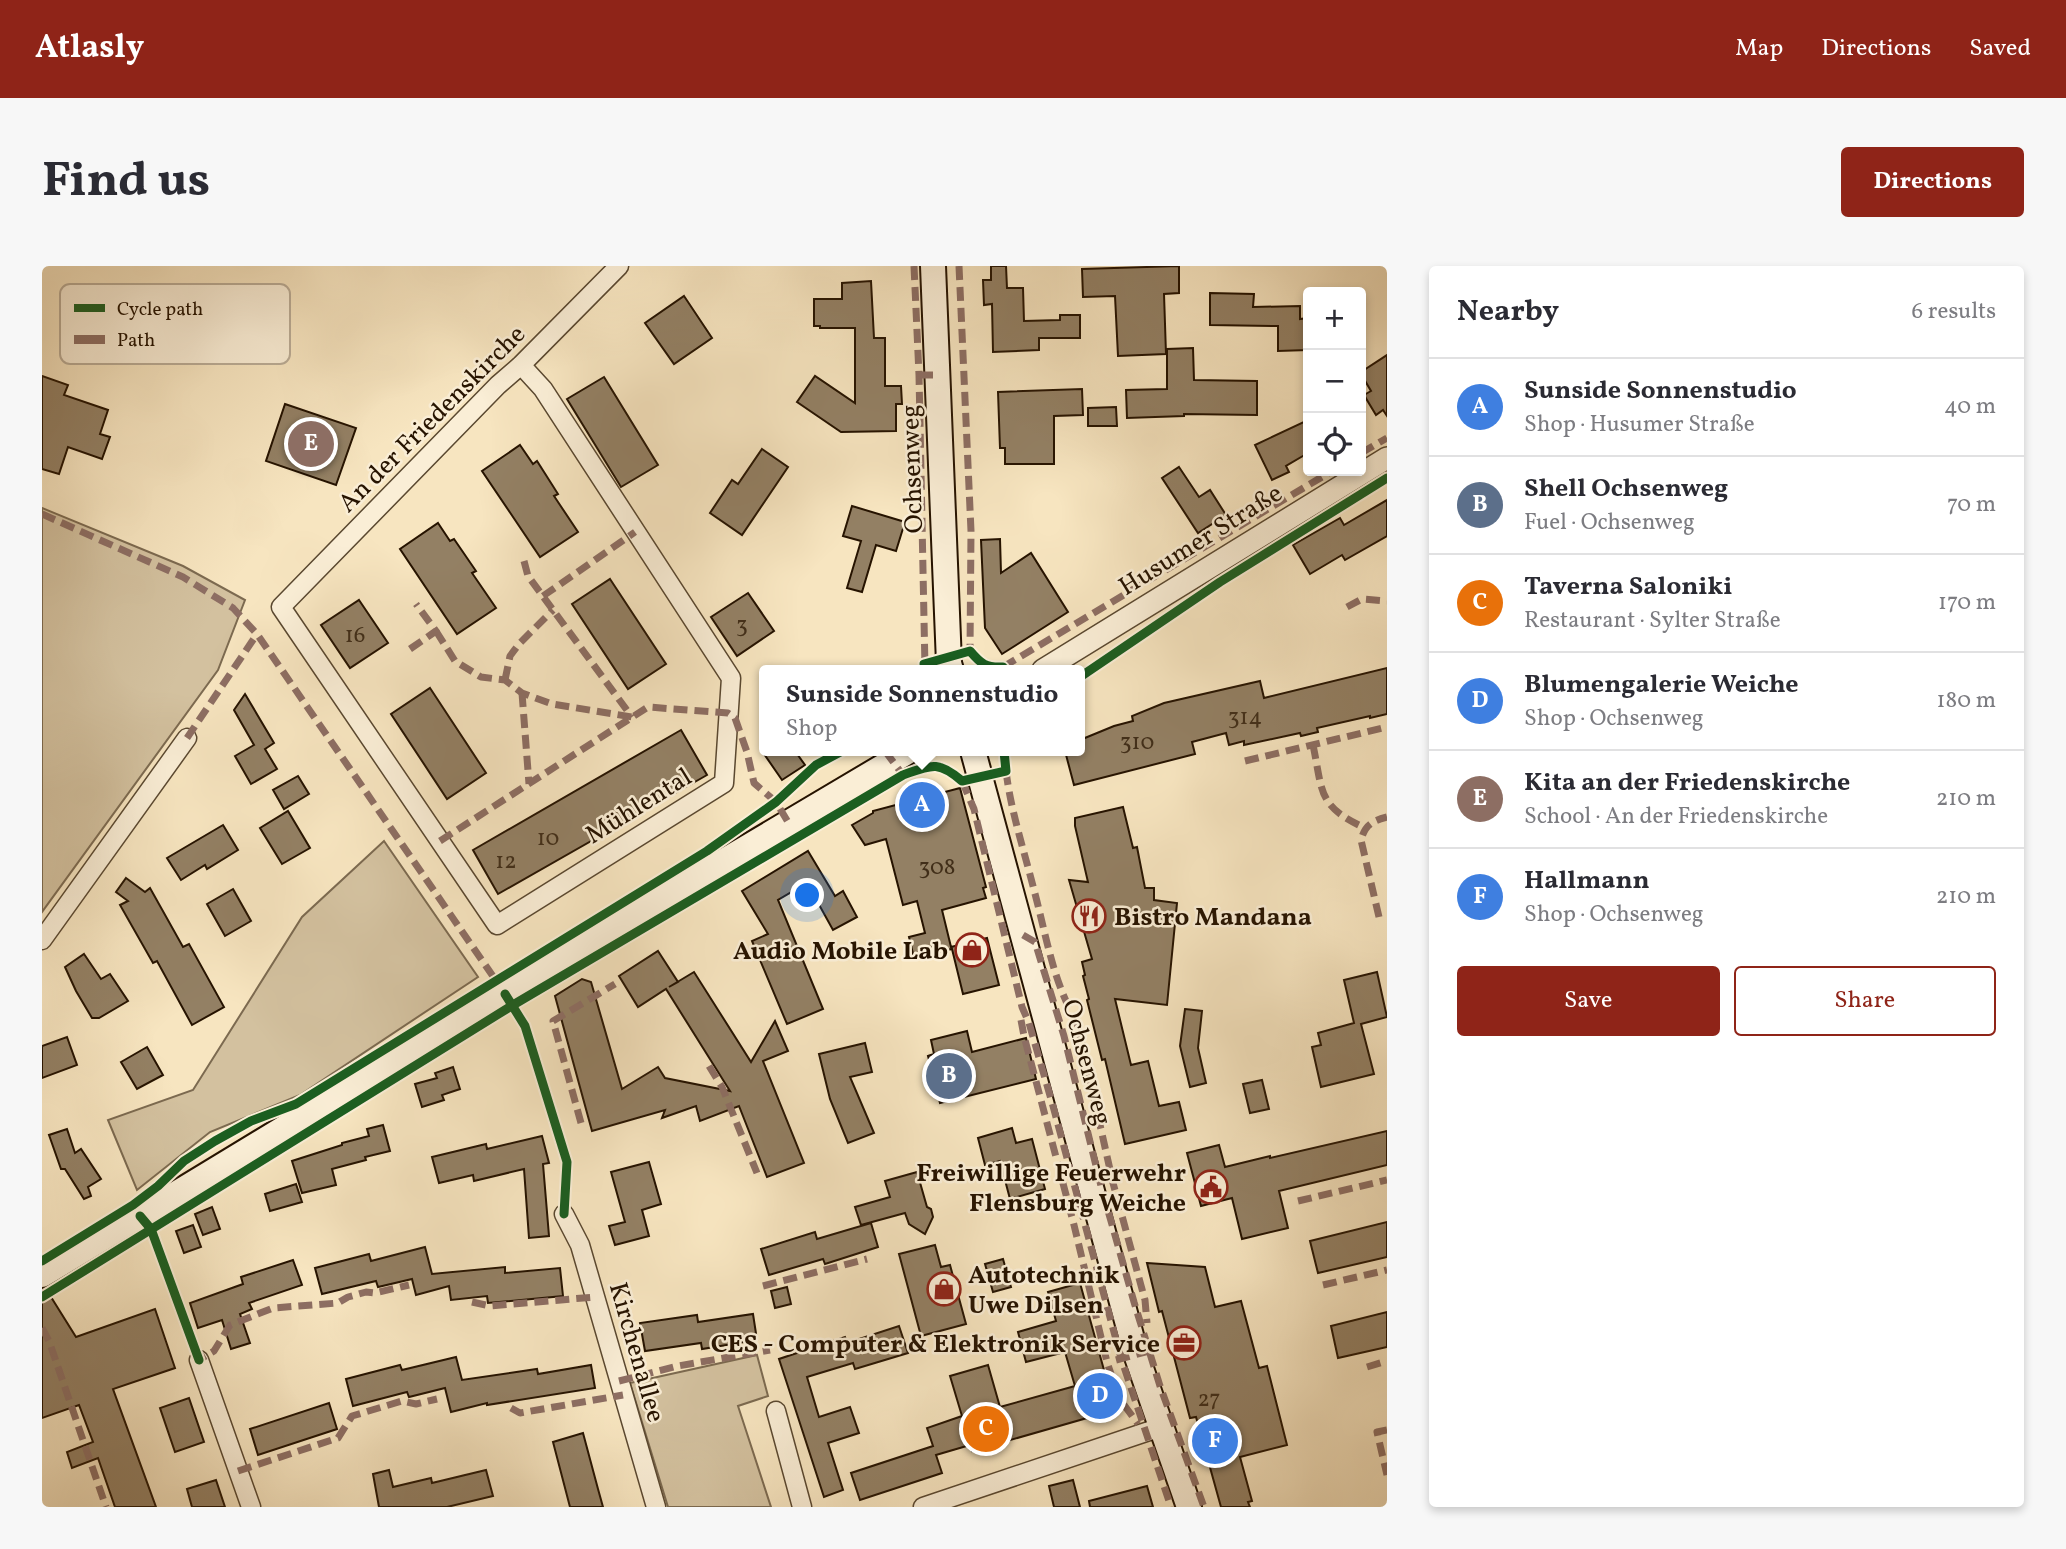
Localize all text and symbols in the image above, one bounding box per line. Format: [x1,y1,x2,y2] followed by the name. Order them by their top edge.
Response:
[35,26,144,72] text: Atlasly
[1735,32,1783,66] text: Map
[1821,32,1931,66] text: Directions
[1969,32,2031,66] text: Saved
[1841,147,2024,217] button: Directions
[42,148,210,217] text: Find us
[60,284,290,364] legend
[1303,287,1366,476] map controls
[1303,287,1366,350] button: +
[1457,291,1559,333] text: Nearby
[1912,296,1996,328] text: 6 results
[117,297,203,323] text: Cycle path
[330,317,534,521] street label: An der Friedenskirche
[117,328,155,354] text: Path
[1303,350,1366,413] button: −
[1524,373,1797,409] text: Sunside Sonnenstudio
[1472,391,1488,423] text: A
[1944,391,1996,423] text: 40 m
[893,404,933,534] street label: Ochsenweg
[1524,409,1755,441] text: Shop · Husumer Straße
[1303,413,1366,476] button: locate
[288,418,334,470] pin: E
[1524,471,1728,507] text: Shell Ochsenweg
[1112,476,1290,605] street label: Husumer Straße
[1472,489,1488,521] text: B
[1947,489,1996,521] text: 70 m
[1524,507,1695,539] text: Fuel · Ochsenweg
[1524,569,1732,605] text: Taverna Saloniki
[1473,587,1487,619] text: C
[1938,587,1996,619] text: 170 m
[1524,605,1781,637] text: Restaurant · Sylter Straße
[736,610,748,642] house number: 3
[345,620,365,652] house number: 16
[759,665,1085,756] popup
[1524,667,1799,703] text: Blumengalerie Weiche
[786,677,1058,713] text: Sunside Sonnenstudio
[1472,685,1488,717] text: D
[1937,685,1996,717] text: 180 m
[1228,702,1262,734] house number: 314
[1524,703,1704,735] text: Shop · Ochsenweg
[786,713,837,745] text: Shop
[1120,727,1154,759] house number: 310
[579,760,699,854] street label: Mühlental
[1524,765,1850,801] text: Kita an der Friedenskirche
[899,779,945,831] pin: A
[1473,783,1487,815] text: E
[1936,783,1996,815] text: 210 m
[1524,801,1828,833] text: School · An der Friedenskirche
[537,823,559,855] house number: 10
[495,846,517,878] house number: 12
[919,852,955,884] house number: 308
[1524,863,1650,899] text: Hallmann
[790,878,824,912] your location
[1473,881,1487,913] text: F
[1936,881,1996,913] text: 210 m
[1070,897,1108,935] restaurant icon: Bistro Mandana
[1524,899,1704,931] text: Shop · Ochsenweg
[1114,900,1312,936] place label: Bistro Mandana
[953,931,991,969] shop icon: Audio Mobile Lab
[733,934,948,970] place label: Audio Mobile Lab
[1457,966,1720,1036] button: Save
[1734,966,1996,1036] button: Share
[1052,996,1120,1129] street label: Ochsenweg
[926,1050,972,1102] pin: B
[916,1156,1186,1222] place label: Freiwillige Feuerwehr Flensburg Weiche
[1192,1168,1230,1206] public building icon: Freiwillige Feuerwehr Flensburg Weiche
[968,1258,1120,1324] place label: Autotechnik Uwe Dilsen
[925,1270,963,1308] shop icon: Autotechnik Uwe Dilsen
[599,1278,673,1427] street label: Kirchenallee
[1165,1324,1203,1362] office icon: CES - Computer & Elektronik Service
[711,1327,1160,1363] place label: CES - Computer & Elektronik Service
[1077,1370,1123,1422] pin: D
[1198,1384,1220,1416] house number: 27
[963,1403,1009,1455] pin: C
[1192,1415,1238,1467] pin: F

